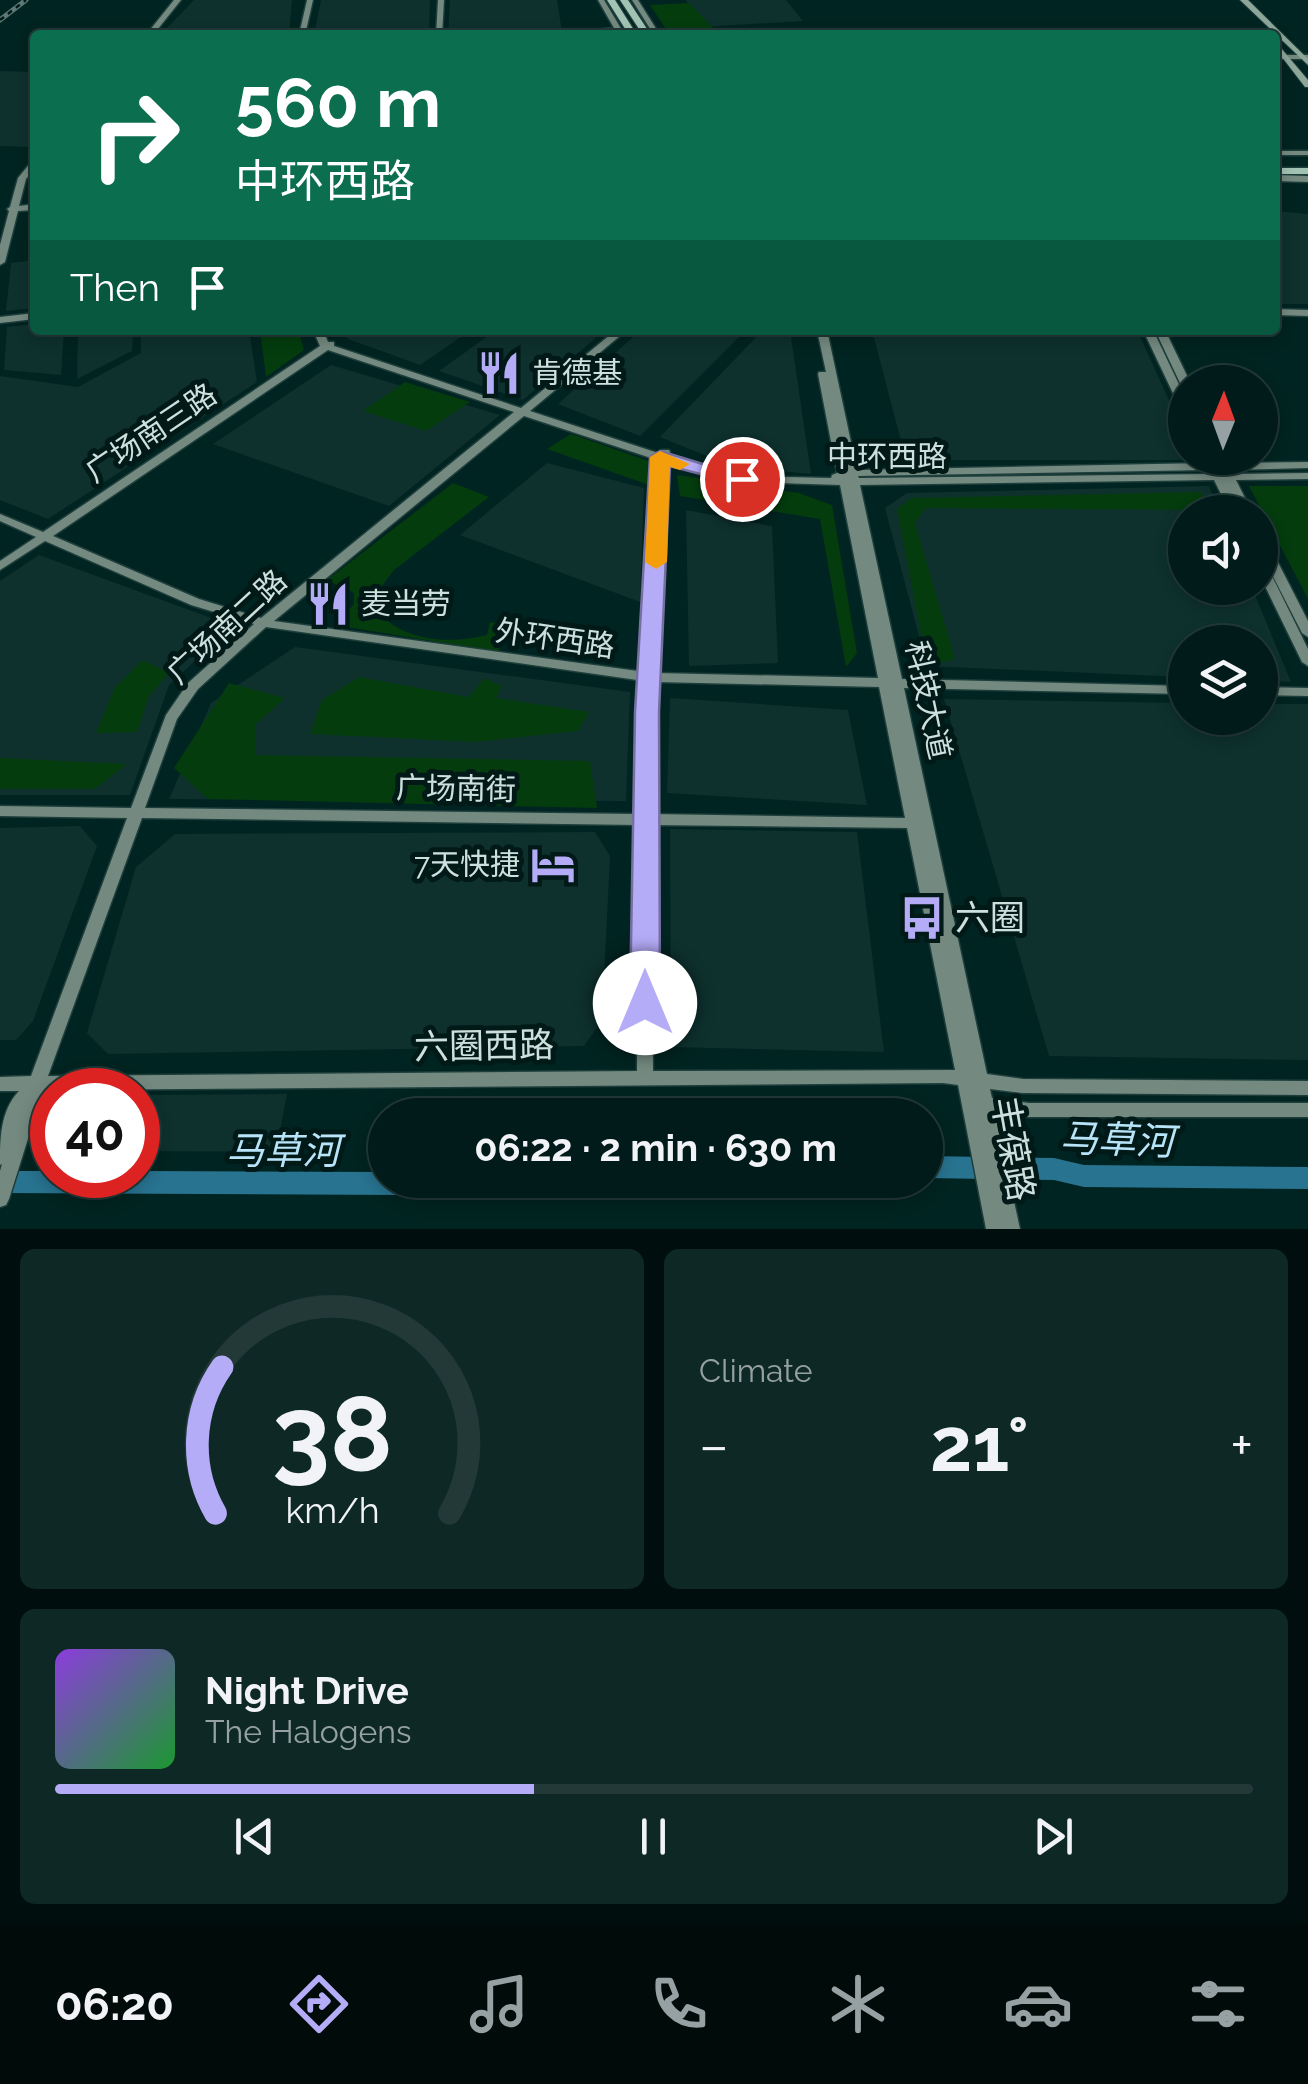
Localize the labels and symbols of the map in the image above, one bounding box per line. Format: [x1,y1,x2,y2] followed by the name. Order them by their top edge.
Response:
[475,349,523,397] restaurant icon: 肯德基
[532,355,622,390] place label: 肯德基
[1168,365,1278,475] north arrow
[79,376,223,489] street label: 广场南三路
[700,437,785,522] pin
[827,439,947,474] street label: 中环西路
[160,563,293,691] street label: 广场南二路
[304,580,352,628] restaurant icon: 麦当劳
[361,586,451,621] place label: 麦当劳
[493,613,617,664] street label: 外环西路
[899,638,958,762] street label: 科技大道
[396,770,516,807] street label: 广场南街
[529,841,577,889] hotel icon: 7天快捷
[414,847,520,882] place label: 7天快捷
[898,894,946,942] bus stop icon: 六圈
[955,897,1025,938] place label: 六圈
[593,951,697,1055] position arrow
[414,1024,554,1067] street label: 六圈西路
[30,1068,160,1198] speed limit sign: 40
[984,1094,1043,1204] street label: 丰葆路
[1059,1115,1182,1164] water label: 马草河
[226,1128,347,1173] water label: 马草河

